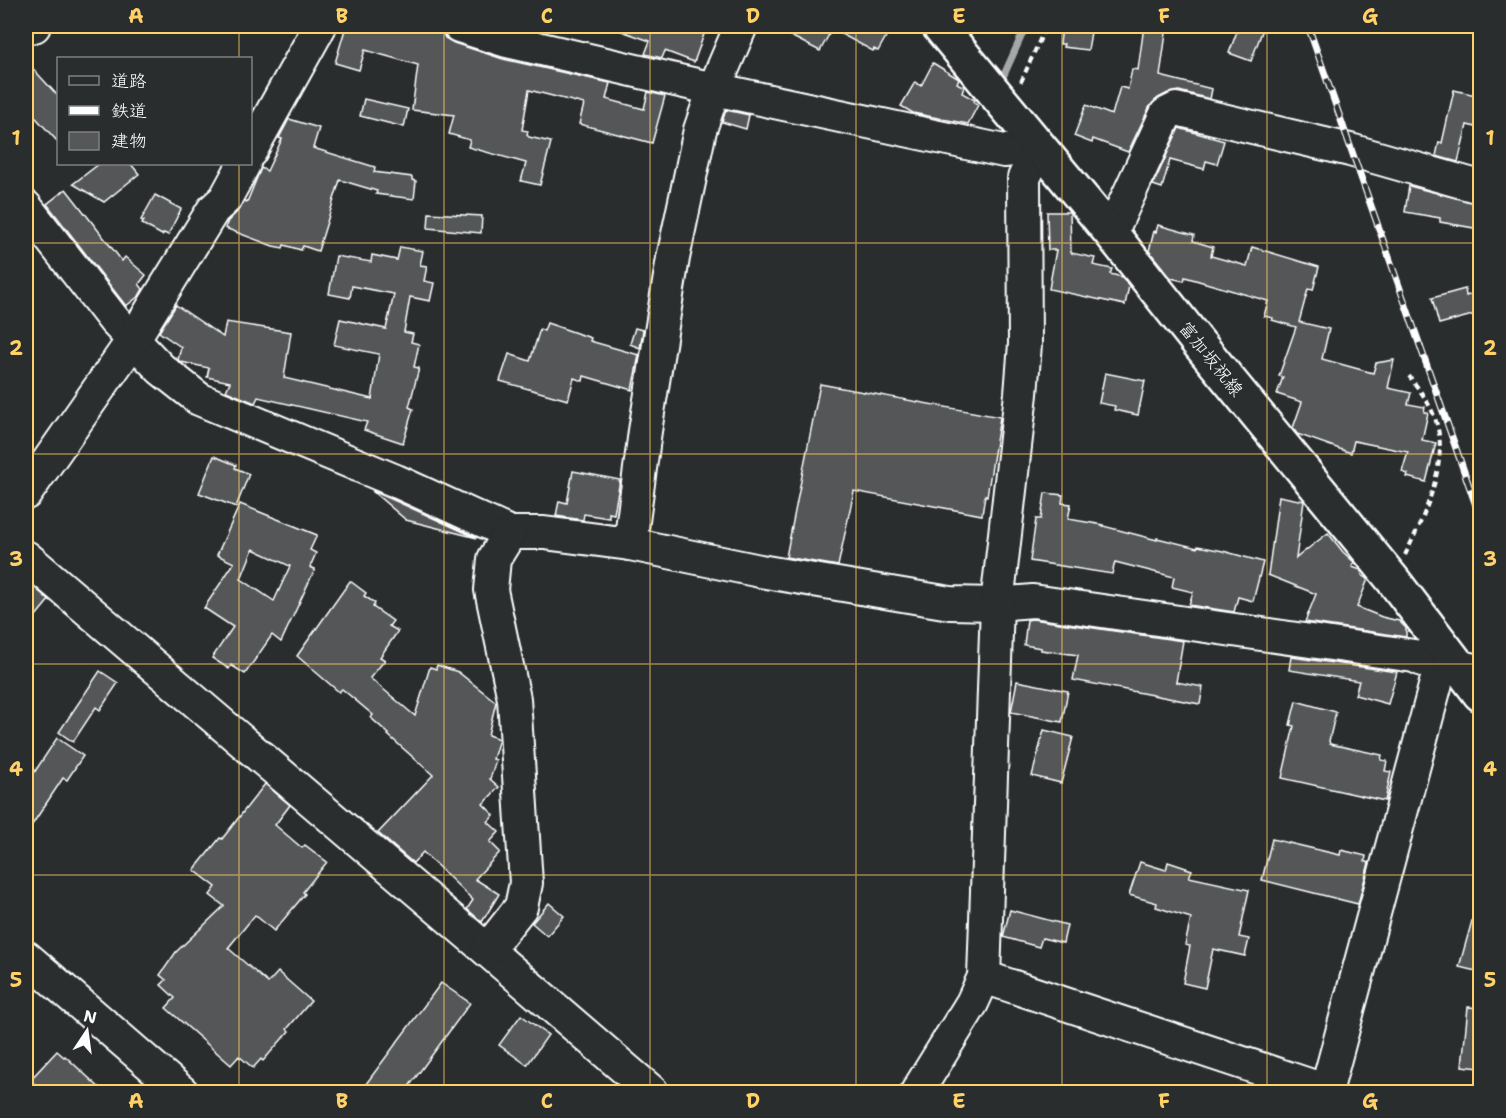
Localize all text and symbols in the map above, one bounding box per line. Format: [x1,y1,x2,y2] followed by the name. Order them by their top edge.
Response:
[128,3,144,29] text: A
[336,3,348,29] text: B
[541,3,553,29] text: C
[746,3,760,29] text: D
[952,3,966,29] text: E
[1158,3,1170,29] text: F
[1362,3,1378,29] text: G
[57,57,252,165] legend
[111,69,147,93] text: 道路
[111,99,147,123] text: 鉄道
[11,125,21,151] text: 1
[1485,125,1495,151] text: 1
[111,129,147,153] text: 建物
[1173,316,1249,402] street label: 富加坂祝線
[9,335,23,361] text: 2
[1483,335,1497,361] text: 2
[9,546,23,572] text: 3
[1483,546,1497,572] text: 3
[9,756,23,782] text: 4
[1483,756,1497,782] text: 4
[10,967,22,993] text: 5
[1484,967,1496,993] text: 5
[57,1001,117,1061] north arrow
[82,1005,99,1029] text: N
[128,1088,144,1114] text: A
[336,1088,348,1114] text: B
[541,1088,553,1114] text: C
[746,1088,760,1114] text: D
[952,1088,966,1114] text: E
[1158,1088,1170,1114] text: F
[1362,1088,1378,1114] text: G

